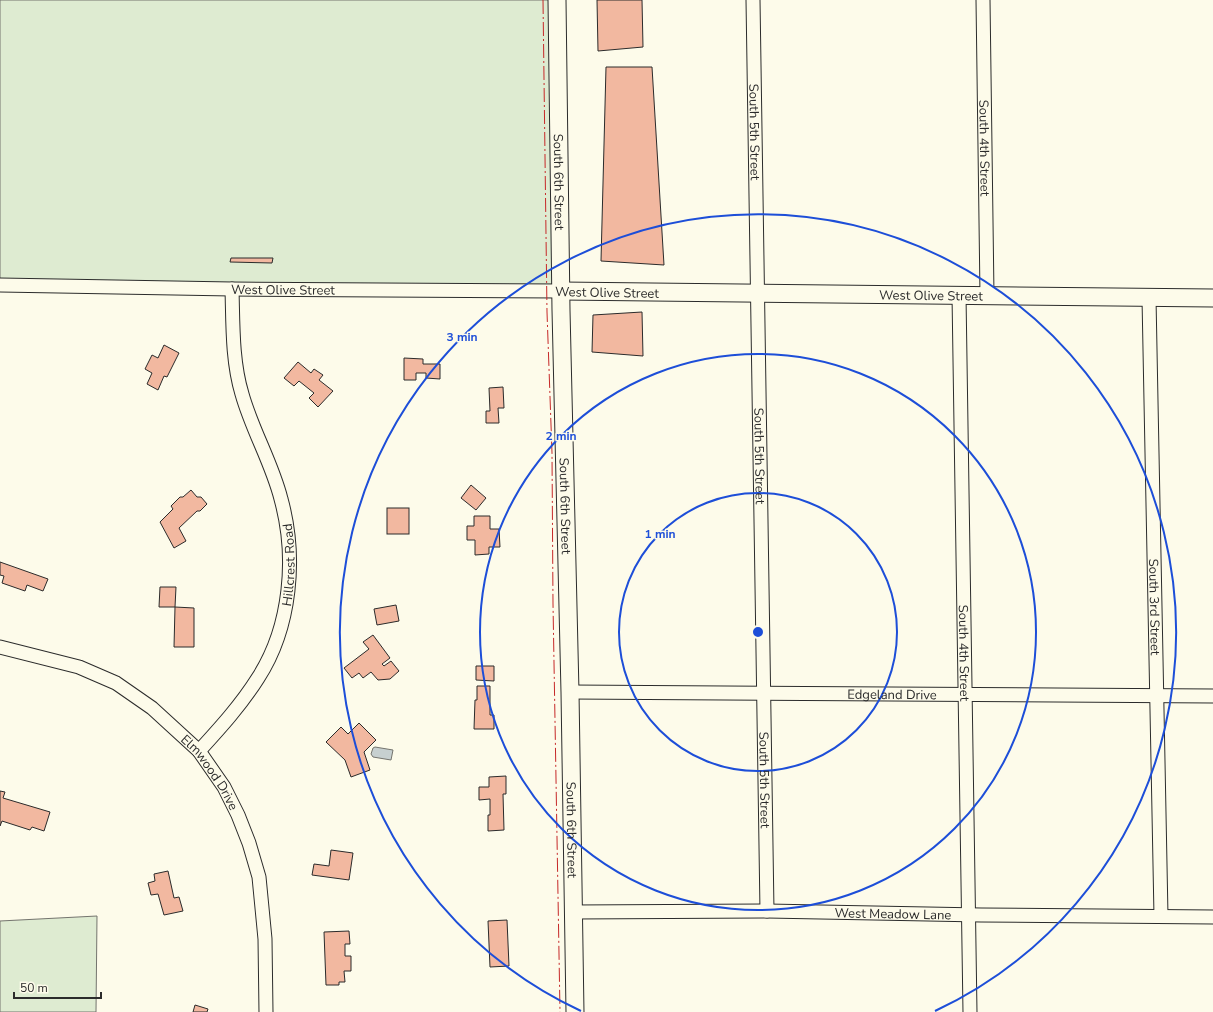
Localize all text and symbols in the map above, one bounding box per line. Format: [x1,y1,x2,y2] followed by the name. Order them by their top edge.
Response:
[744,84,764,181] street label: South 5th Street
[974,100,994,197] street label: South 4th Street
[549,134,568,231] street label: South 6th Street
[231,281,335,300] street label: West Olive Street
[555,283,659,303] street label: West Olive Street
[879,286,983,306] street label: West Olive Street
[446,329,478,345] text: 3 min
[749,408,769,505] street label: South 5th Street
[545,428,577,444] text: 2 min
[554,458,575,555] street label: South 6th Street
[278,522,300,607] street label: Hillcrest Road
[644,526,676,542] text: 1 min
[1144,558,1164,656] street label: South 3rd Street
[954,605,973,702] street label: South 4th Street
[751,625,765,639] centre of rings
[847,686,937,704] street label: Edgeland Drive
[177,731,242,814] street label: Elmwood Drive
[754,732,774,829] street label: South 5th Street
[561,781,581,879] street label: South 6th Street
[834,904,952,924] street label: West Meadow Lane
[14,974,101,1000] scale bar
[20,980,48,996] text: 50 m

